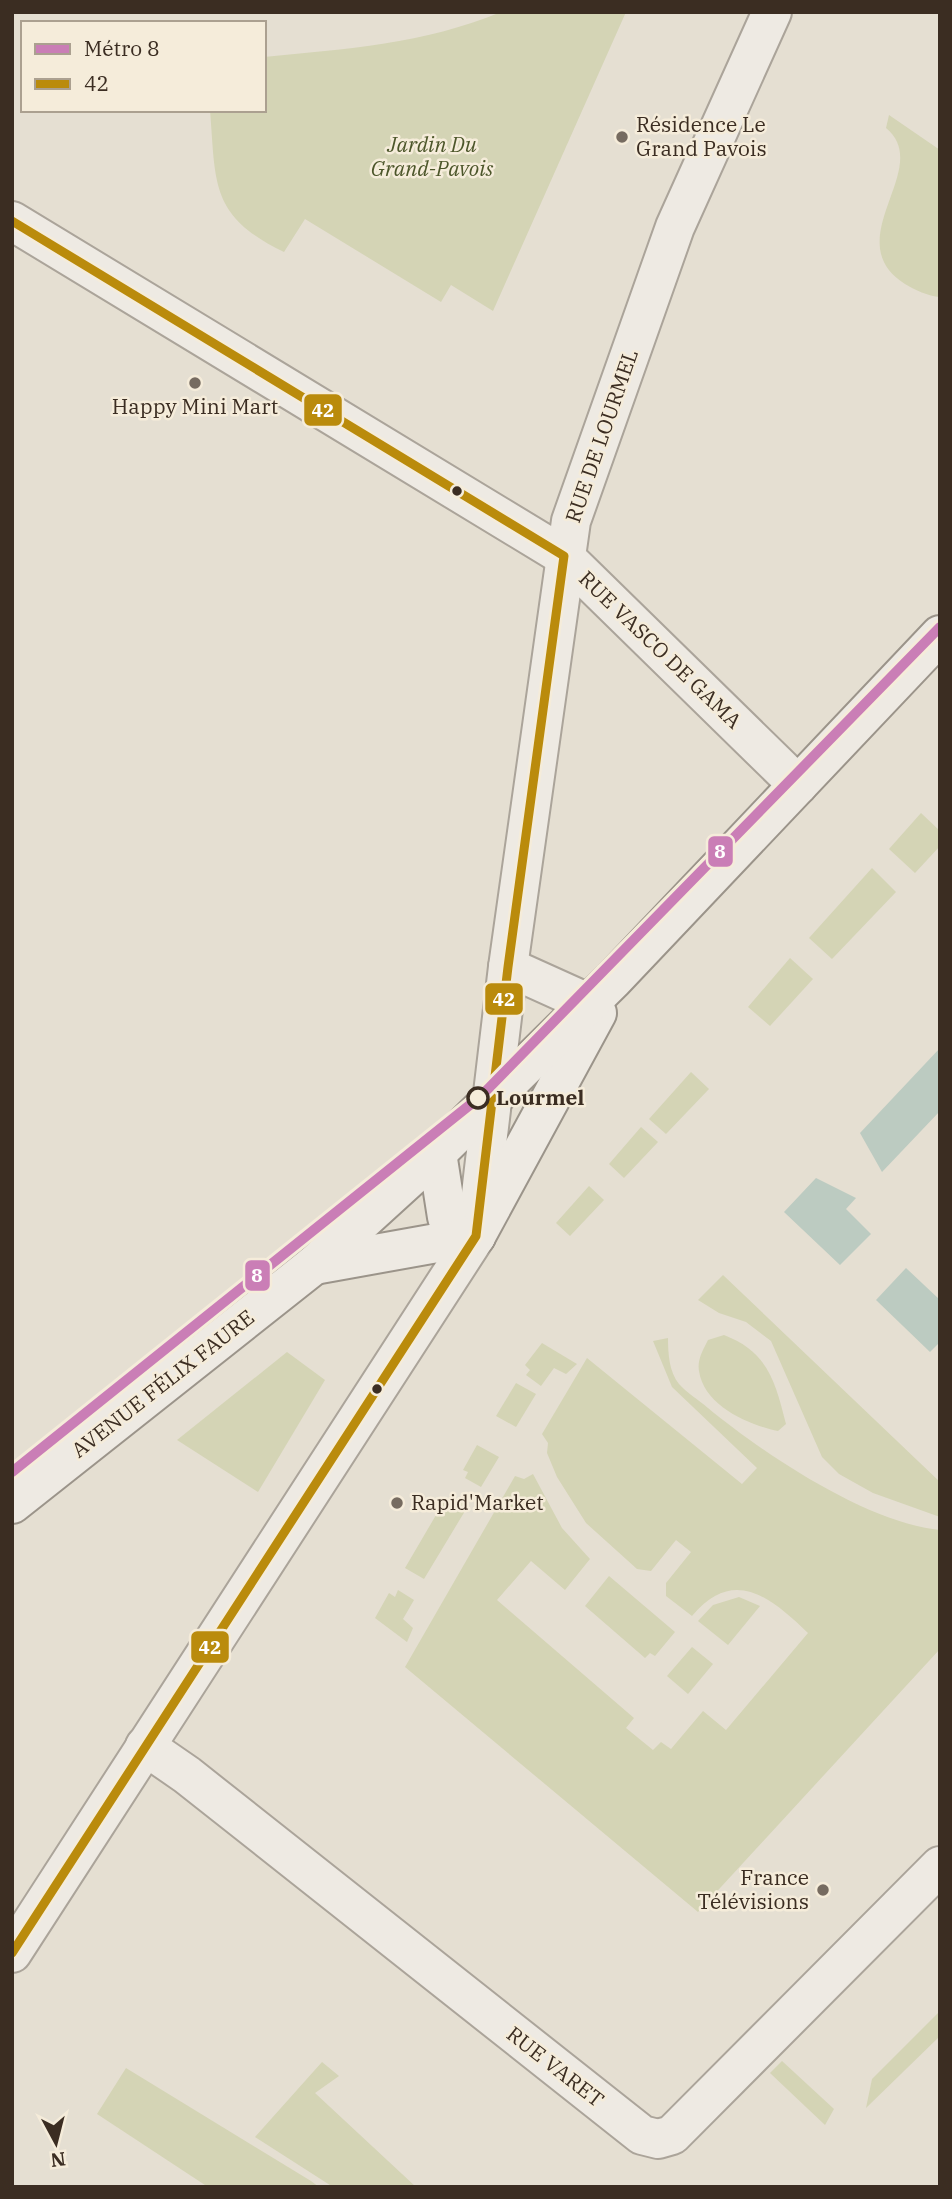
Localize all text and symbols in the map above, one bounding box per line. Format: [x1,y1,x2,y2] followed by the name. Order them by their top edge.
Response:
[21,21,266,112] legend
[84,34,160,62] text: Métro 8
[84,69,109,97] text: 42
[636,110,767,162] place label: Résidence Le Grand Pavois
[614,129,630,145] marker: Résidence Le Grand Pavois
[371,130,493,182] park label: Jardin Du Grand-Pavois
[558,345,644,526] street label: RUE DE LOURMEL
[187,375,203,391] marker: Happy Mini Mart
[112,392,278,420] place label: Happy Mini Mart
[303,393,343,427] line badge: 42
[312,398,334,422] text: 42
[450,484,464,498] unlabelled marker
[573,564,748,735] street label: RUE VASCO DE GAMA
[707,835,734,868] line badge: 8
[714,839,726,863] text: 8
[484,982,524,1016] line badge: 42
[493,987,515,1011] text: 42
[496,1083,584,1111] place label: Lourmel
[467,1087,489,1109] marker: Lourmel
[244,1259,271,1292] line badge: 8
[251,1263,263,1287] text: 8
[65,1303,260,1464] street label: AVENUE FÉLIX FAURE
[370,1382,384,1396] unlabelled marker
[411,1488,544,1516] place label: Rapid'Market
[389,1495,405,1511] marker: Rapid'Market
[190,1630,230,1664] line badge: 42
[199,1635,221,1659] text: 42
[697,1863,809,1915] place label: France Télévisions
[815,1882,831,1898] marker: France Télévisions
[501,2019,610,2113] street label: RUE VARET
[21,2108,91,2178] north arrow
[49,2147,67,2173] text: N

